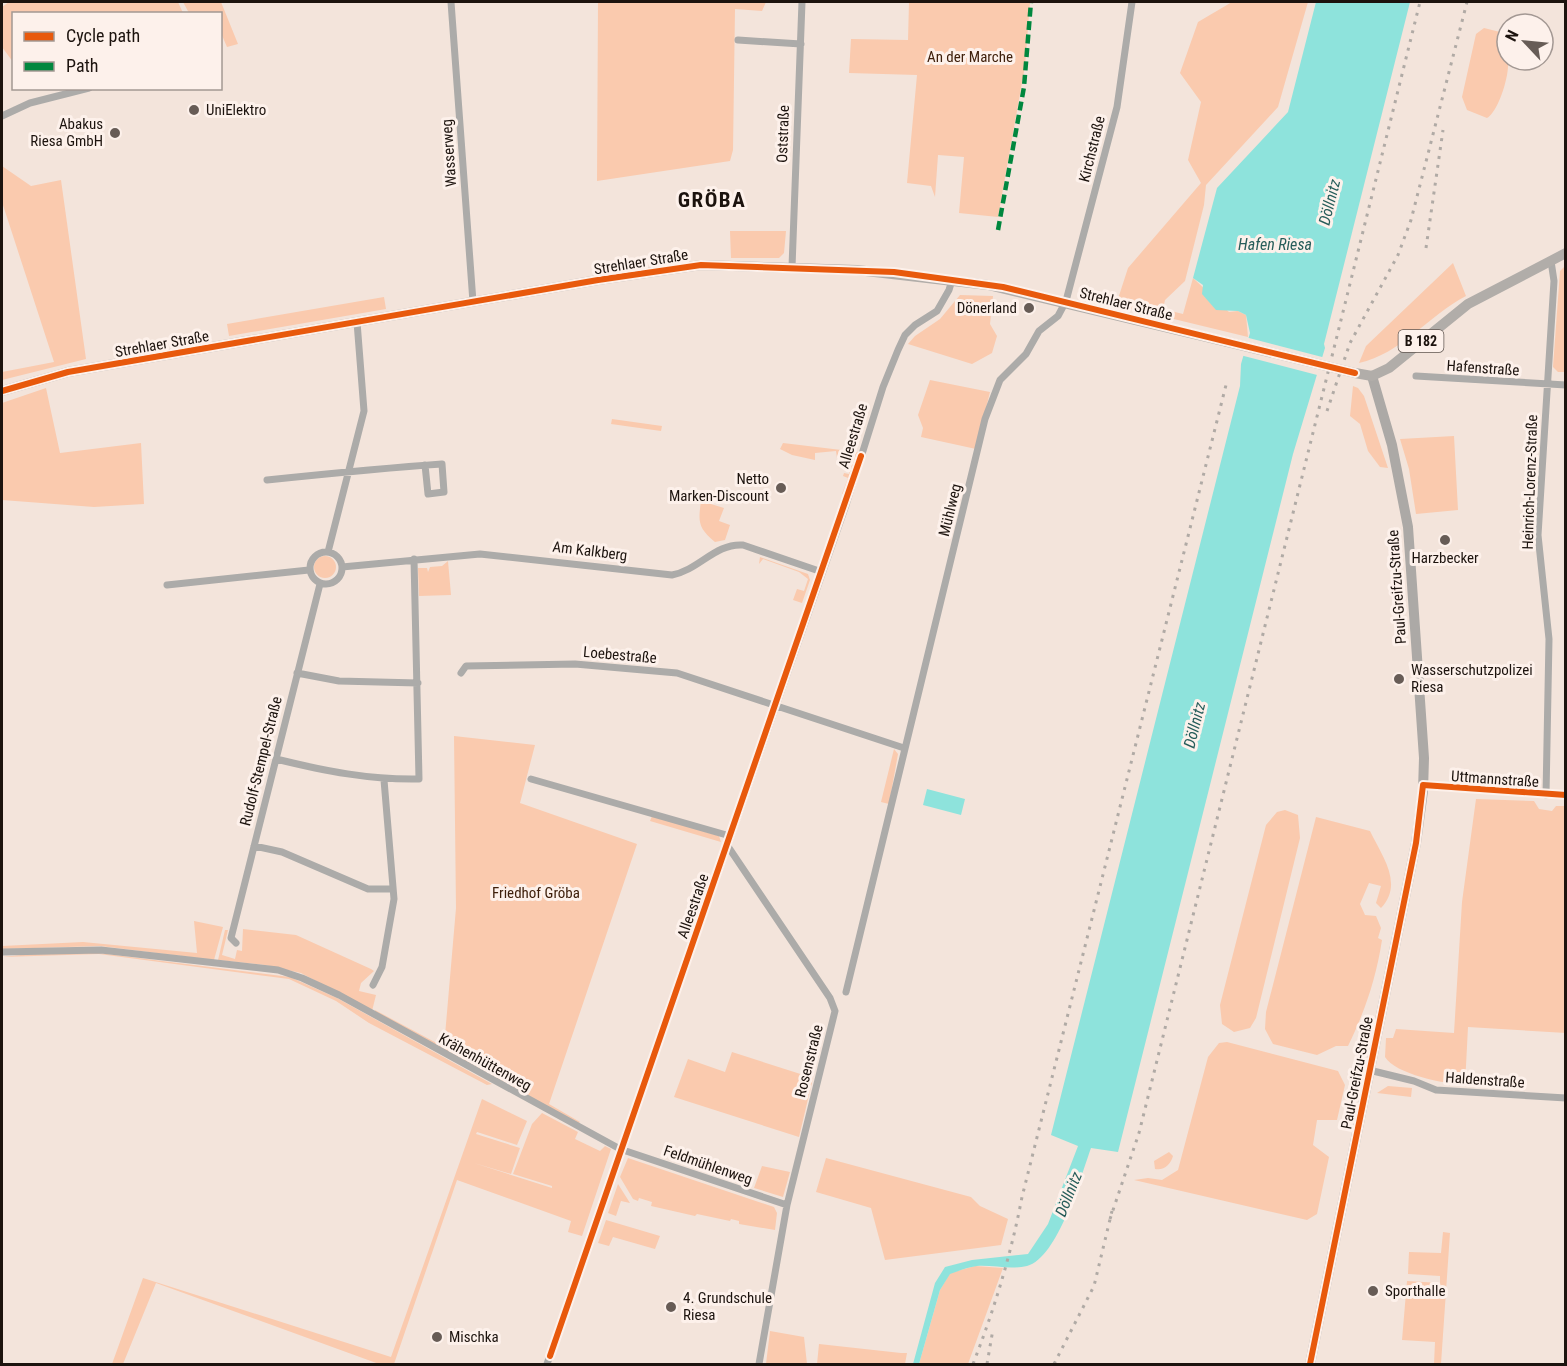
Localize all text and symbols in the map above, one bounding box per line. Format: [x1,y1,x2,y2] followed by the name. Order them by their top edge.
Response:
[12,12,222,90] legend
[1495,12,1555,72] north arrow
[66,25,140,46] text: Cycle path
[1501,27,1523,44] text: N
[927,48,1013,66] park label: An der Marche
[66,55,99,76] text: Path
[206,101,266,119] place label: UniElektro
[187,103,201,117] marker: UniElektro
[773,105,793,163] street label: Oststraße
[1075,114,1109,184] street label: Kirchstraße
[30,115,103,150] place label: Abakus Riesa GmbH
[438,118,460,188] street label: Wasserweg
[108,126,122,140] marker: Abakus Riesa GmbH
[1315,177,1344,227] water label: Döllnitz
[678,188,746,212] district label: GRÖBA
[1238,235,1312,254] water label: Hafen Riesa
[593,246,689,278] street label: Strehlaer Straße
[1078,284,1174,324] street label: Strehlaer Straße
[957,299,1017,317] place label: Dönerland
[1022,301,1036,315] marker: Dönerland
[114,327,210,361] street label: Strehlaer Straße
[1398,330,1444,352] road number: B 182
[1446,356,1520,380] street label: Hafenstraße
[835,401,871,471] street label: Alleestraße
[1519,414,1541,550] street label: Heinrich-Lorenz-Straße
[669,470,769,505] place label: Netto Marken-Discount
[774,481,788,495] marker: Netto Marken-Discount
[935,482,965,538] street label: Mühlweg
[1384,529,1410,645] street label: Paul-Greifzu-Straße
[1438,533,1452,547] marker: Harzbecker
[552,537,628,565] street label: Am Kalkberg
[1411,549,1479,567] place label: Harzbecker
[582,643,658,667] street label: Loebestraße
[1411,661,1533,696] place label: Wasserschutzpolizei Riesa
[1392,672,1406,686] marker: Wasserschutzpolizei Riesa
[236,694,286,828] street label: Rudolf-Stempel-Straße
[1180,700,1209,750] water label: Döllnitz
[1451,767,1539,791] street label: Uttmannstraße
[674,871,712,941] street label: Alleestraße
[492,884,580,902] park label: Friedhof Gröba
[1337,1015,1377,1131] street label: Paul-Greifzu-Straße
[791,1023,827,1099] street label: Rosenstraße
[436,1029,534,1095] street label: Krähenhüttenweg
[1445,1068,1525,1092] street label: Haldenstraße
[661,1141,755,1189] street label: Feldmühlenweg
[1051,1169,1086,1219] water label: Döllnitz
[1385,1282,1445,1300] place label: Sporthalle
[1366,1284,1380,1298] marker: Sporthalle
[683,1289,772,1324] place label: 4. Grundschule Riesa
[664,1300,678,1314] marker: 4. Grundschule Riesa
[449,1328,499,1346] place label: Mischka
[430,1330,444,1344] marker: Mischka

